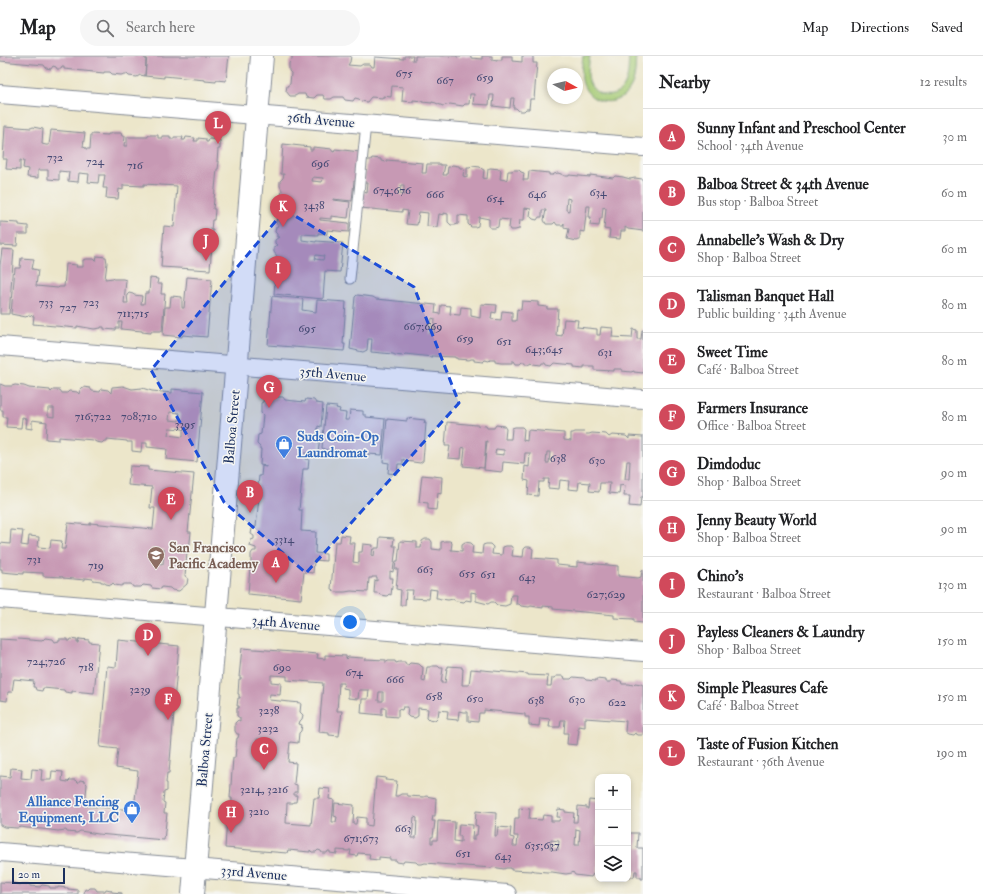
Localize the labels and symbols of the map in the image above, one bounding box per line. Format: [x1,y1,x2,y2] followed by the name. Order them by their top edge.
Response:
[396,66,413,81] house number: 675
[547,68,583,104] north arrow
[476,70,494,85] house number: 659
[436,73,454,88] house number: 667
[286,109,356,131] street label: 36th Avenue
[205,111,231,144] pin: L
[47,150,63,165] house number: 732
[86,154,105,169] house number: 724
[311,156,330,171] house number: 696
[127,158,144,173] house number: 716
[373,183,412,198] house number: 674;676
[589,185,607,200] house number: 634
[426,187,445,202] house number: 666
[528,187,547,202] house number: 646
[486,191,504,206] house number: 654
[270,194,296,227] pin: K
[303,198,325,213] house number: 3438
[193,228,219,261] pin: J
[265,256,291,289] pin: I
[39,295,53,310] house number: 733
[83,295,99,310] house number: 723
[59,300,77,315] house number: 727
[117,306,150,321] house number: 711;715
[404,319,442,334] house number: 667;669
[298,321,316,336] house number: 695
[456,331,474,346] house number: 659
[496,334,512,349] house number: 651
[525,342,564,357] house number: 643;645
[598,345,612,360] house number: 631
[299,363,367,385] street label: 35th Avenue
[256,375,282,408] pin: G
[220,389,244,465] street label: Balboa Street
[75,409,111,424] house number: 716;722
[121,409,157,424] house number: 708;710
[175,417,196,432] house number: 3395
[297,428,379,461] place label: Suds Coin-Op Laundromat
[274,434,294,459] shop icon: Suds Coin-Op Laundromat
[550,451,567,466] house number: 638
[589,453,605,468] house number: 630
[237,480,263,513] pin: B
[158,487,184,520] pin: E
[274,532,295,547] house number: 3314
[169,539,259,573] place label: San Francisco Pacific Academy
[146,545,166,570] school or university icon: San Francisco Pacific Academy
[263,550,289,583] pin: A
[27,552,41,567] house number: 731
[88,558,104,573] house number: 719
[417,562,433,577] house number: 663
[459,566,476,581] house number: 655
[480,567,496,582] house number: 651
[518,570,536,585] house number: 643
[587,587,625,602] house number: 627;629
[251,612,321,634] street label: 34th Avenue
[340,612,360,632] your location
[135,623,161,656] pin: D
[27,654,66,669] house number: 724;726
[78,660,94,675] house number: 718
[273,660,291,675] house number: 690
[345,665,363,680] house number: 674
[386,672,405,687] house number: 666
[129,682,151,697] house number: 3239
[155,687,181,720] pin: F
[426,689,443,704] house number: 658
[466,691,484,706] house number: 650
[569,692,585,707] house number: 630
[528,693,545,708] house number: 638
[608,695,626,710] house number: 622
[259,703,280,718] house number: 3238
[193,712,217,788] street label: Balboa Street
[257,721,279,736] house number: 3232
[251,737,277,770] pin: C
[240,782,289,797] house number: 3214, 3216
[18,793,120,827] place label: Alliance Fencing Equipment, LLC
[122,799,142,824] shop icon: Alliance Fencing Equipment, LLC
[218,800,244,833] pin: H
[248,804,270,819] house number: 3210
[395,821,411,836] house number: 663
[343,831,379,846] house number: 671;673
[524,838,560,853] house number: 635;637
[455,846,471,861] house number: 651
[494,849,512,864] house number: 643
[220,862,288,884] street label: 33rd Avenue
[12,866,65,885] scale bar

